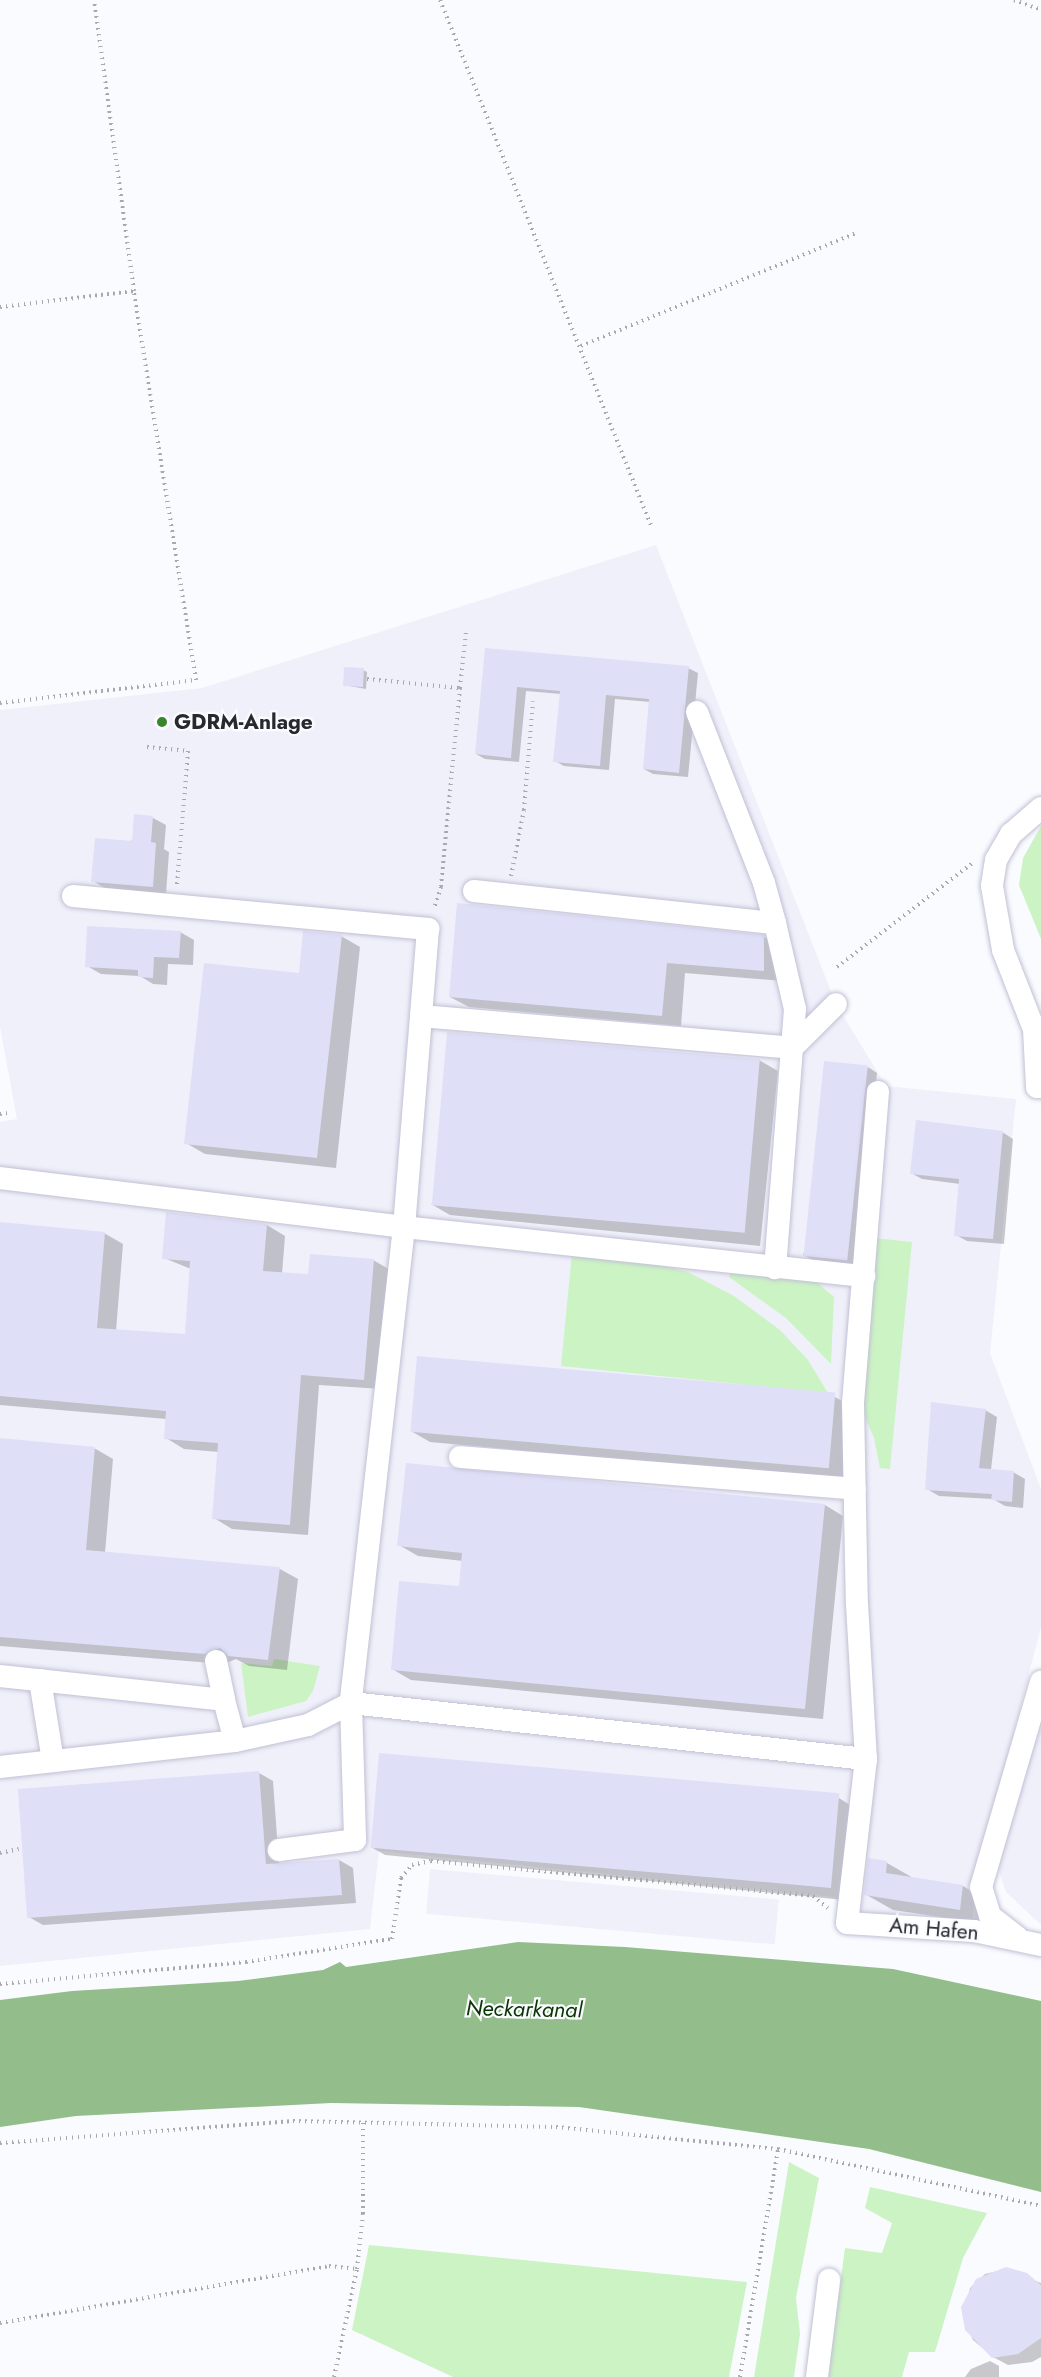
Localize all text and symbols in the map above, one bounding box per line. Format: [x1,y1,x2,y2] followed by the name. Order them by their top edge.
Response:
[174,709,313,735] place label: GDRM-Anlage
[155,715,169,729] marker: GDRM-Anlage
[888,1913,980,1945] street label: Am Hafen
[466,1995,582,2023] water label: Neckarkanal

